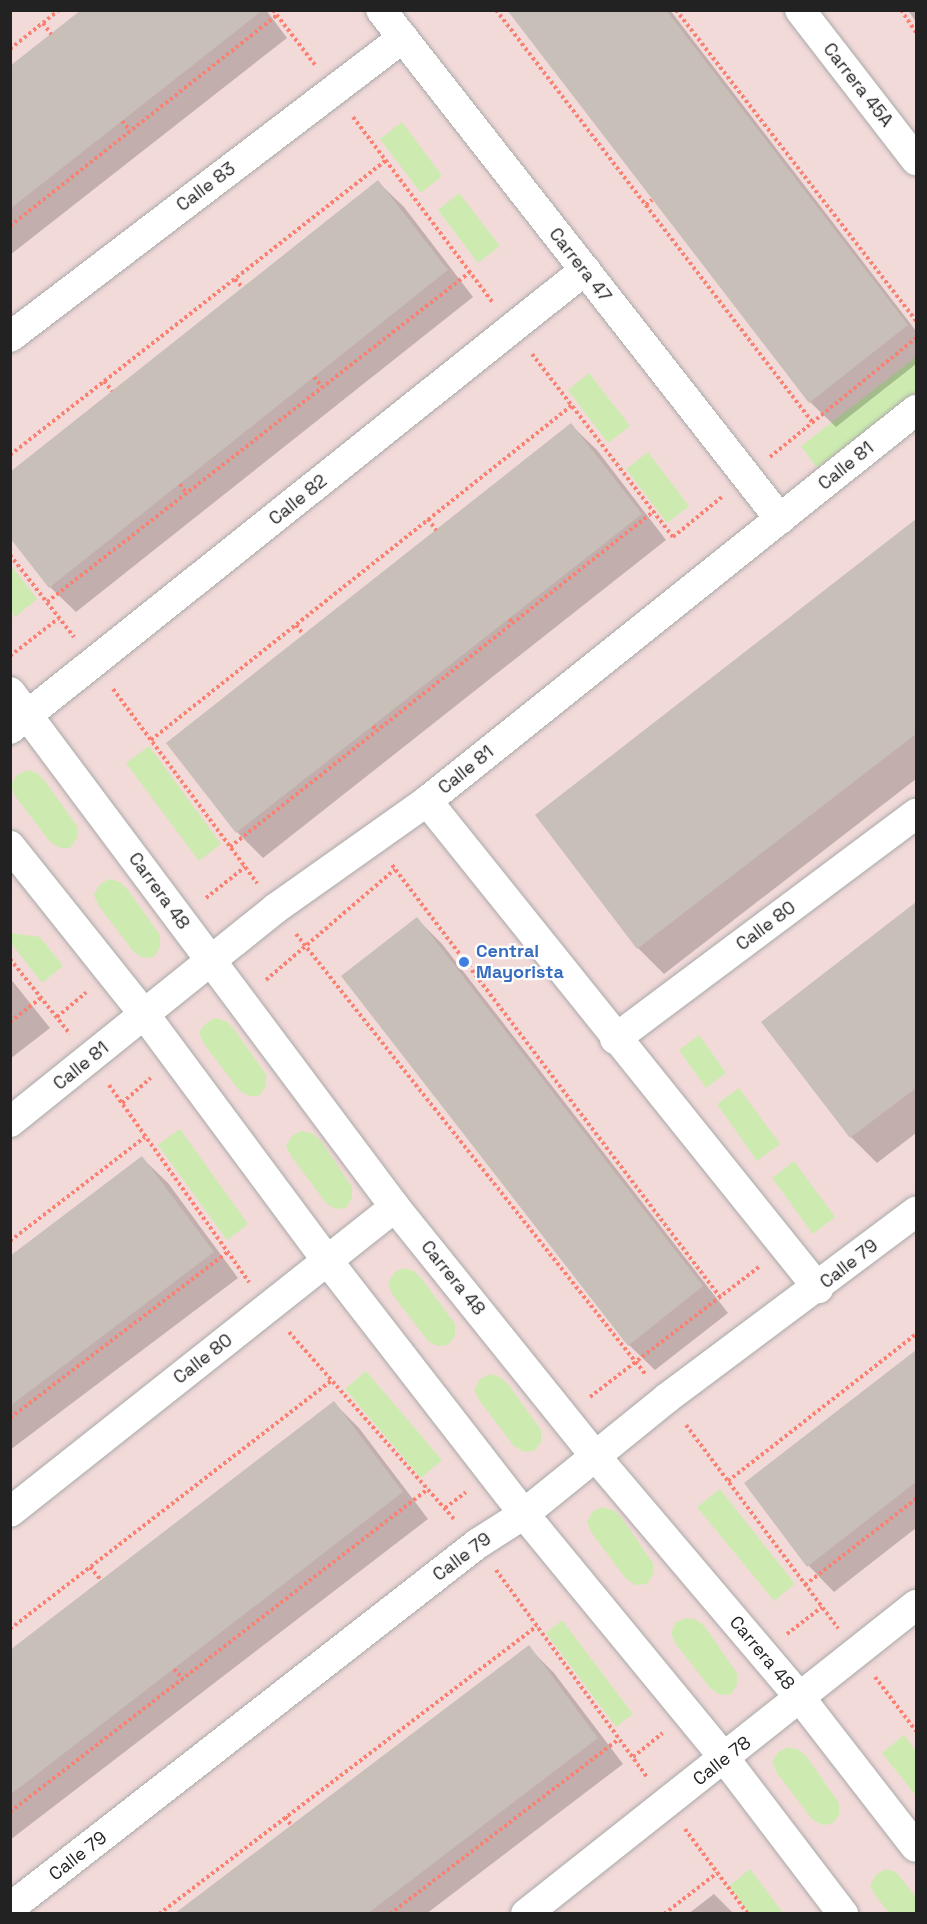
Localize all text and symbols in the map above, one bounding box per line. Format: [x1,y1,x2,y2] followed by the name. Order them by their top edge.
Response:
[819,39,897,131] street label: Carrera 45A
[172,158,240,216] street label: Calle 83
[544,224,616,306] street label: Carrera 47
[814,437,878,495] street label: Calle 81
[265,470,331,530] street label: Calle 82
[434,741,498,799] street label: Calle 81
[124,848,194,934] street label: Carrera 48
[732,897,800,955] street label: Calle 80
[476,941,564,984] place label: Central Mayorista
[457,955,471,969] marker: Central Mayorista
[49,1037,113,1095] street label: Calle 81
[816,1235,882,1293] street label: Calle 79
[416,1236,490,1320] street label: Carrera 48
[169,1329,237,1389] street label: Calle 80
[429,1528,495,1586] street label: Calle 79
[725,1612,799,1694] street label: Carrera 48
[689,1732,755,1790] street label: Calle 78
[45,1827,111,1885] street label: Calle 79

